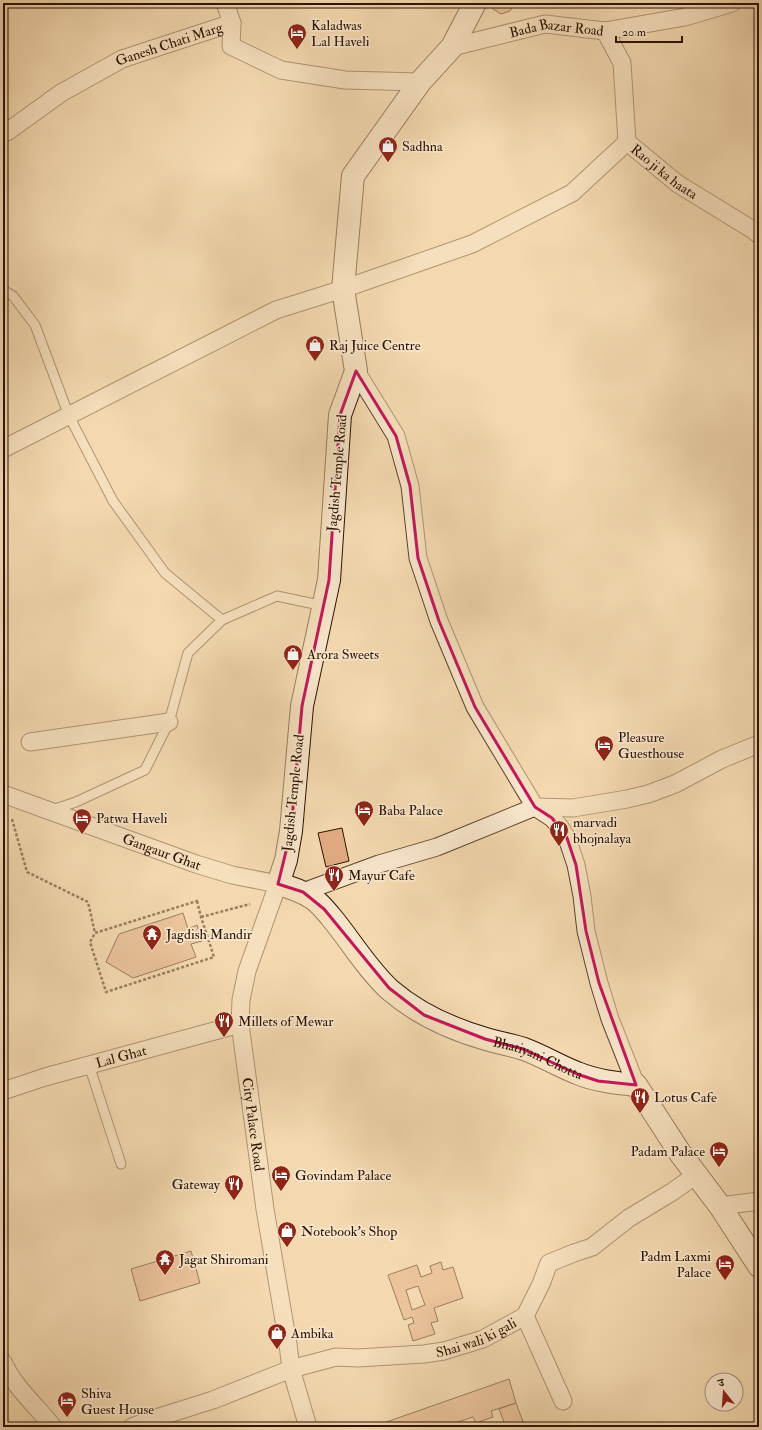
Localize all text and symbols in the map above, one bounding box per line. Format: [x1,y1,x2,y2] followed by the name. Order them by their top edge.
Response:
[507,15,605,41] street label: Bada Bazar Road
[311,17,370,50] place label: Kaladwas Lal Haveli
[112,18,226,70] street label: Ganesh Chati Marg
[616,18,682,44] scale bar
[286,22,308,50] hotel icon: Kaladwas Lal Haveli
[622,25,647,40] text: 20 m
[377,135,399,163] shop icon: Sadhna
[402,138,443,155] place label: Sadhna
[627,140,701,203] street label: Rao ji ka haata
[304,334,326,362] shop icon: Raj Juice Centre
[329,337,421,354] place label: Raj Juice Centre
[323,414,352,533] street label: Jagdish Temple Road
[282,643,304,671] shop icon: Arora Sweets
[306,646,379,663] place label: Arora Sweets
[618,729,684,762] place label: Pleasure Guesthouse
[278,734,309,853] street label: Jagdish Temple Road
[593,734,615,762] hotel icon: Pleasure Guesthouse
[353,799,375,827] hotel icon: Baba Palace
[378,802,443,819] place label: Baba Palace
[71,807,93,835] hotel icon: Patwa Haveli
[96,810,168,827] place label: Patwa Haveli
[573,814,631,848] place label: marvadi bhojnalaya
[548,819,570,847] restaurant icon: marvadi bhojnalaya
[120,830,204,874] street label: Gangaur Ghat
[323,864,345,892] restaurant icon: Mayur Cafe
[348,867,415,885] place label: Mayur Cafe
[141,923,163,951] temple icon: Jagdish Mandir
[165,926,253,943] place label: Jagdish Mandir
[213,1010,235,1038] restaurant icon: Millets of Mewar
[238,1013,334,1030] place label: Millets of Mewar
[491,1033,585,1083] street label: Bhatiyani Chotta
[94,1041,149,1071] street label: Lal Ghat
[239,1076,268,1172] street label: City Palace Road
[629,1086,651,1114] restaurant icon: Lotus Cafe
[654,1089,717,1106] place label: Lotus Cafe
[708,1140,730,1168] hotel icon: Padam Palace
[630,1143,705,1160] place label: Padam Palace
[270,1164,292,1192] hotel icon: Govindam Palace
[295,1167,391,1184] place label: Govindam Palace
[223,1173,245,1201] restaurant icon: Gateway
[172,1176,221,1194] place label: Gateway
[276,1220,298,1248] shop icon: Notebook's Shop
[301,1223,397,1241] place label: Notebook's Shop
[154,1248,176,1276] temple icon: Jagat Shiromani
[640,1248,711,1281] place label: Padm Laxmi Palace
[178,1251,269,1268] place label: Jagat Shiromani
[714,1253,736,1281] hotel icon: Padm Laxmi Palace
[435,1314,520,1361] street label: Shai wali ki gali
[266,1322,288,1350] shop icon: Ambika
[290,1325,334,1342] place label: Ambika
[704,1372,744,1412] north arrow
[716,1375,727,1390] text: उ
[81,1385,154,1418] place label: Shiva Guest House
[56,1390,78,1418] hotel icon: Shiva Guest House

